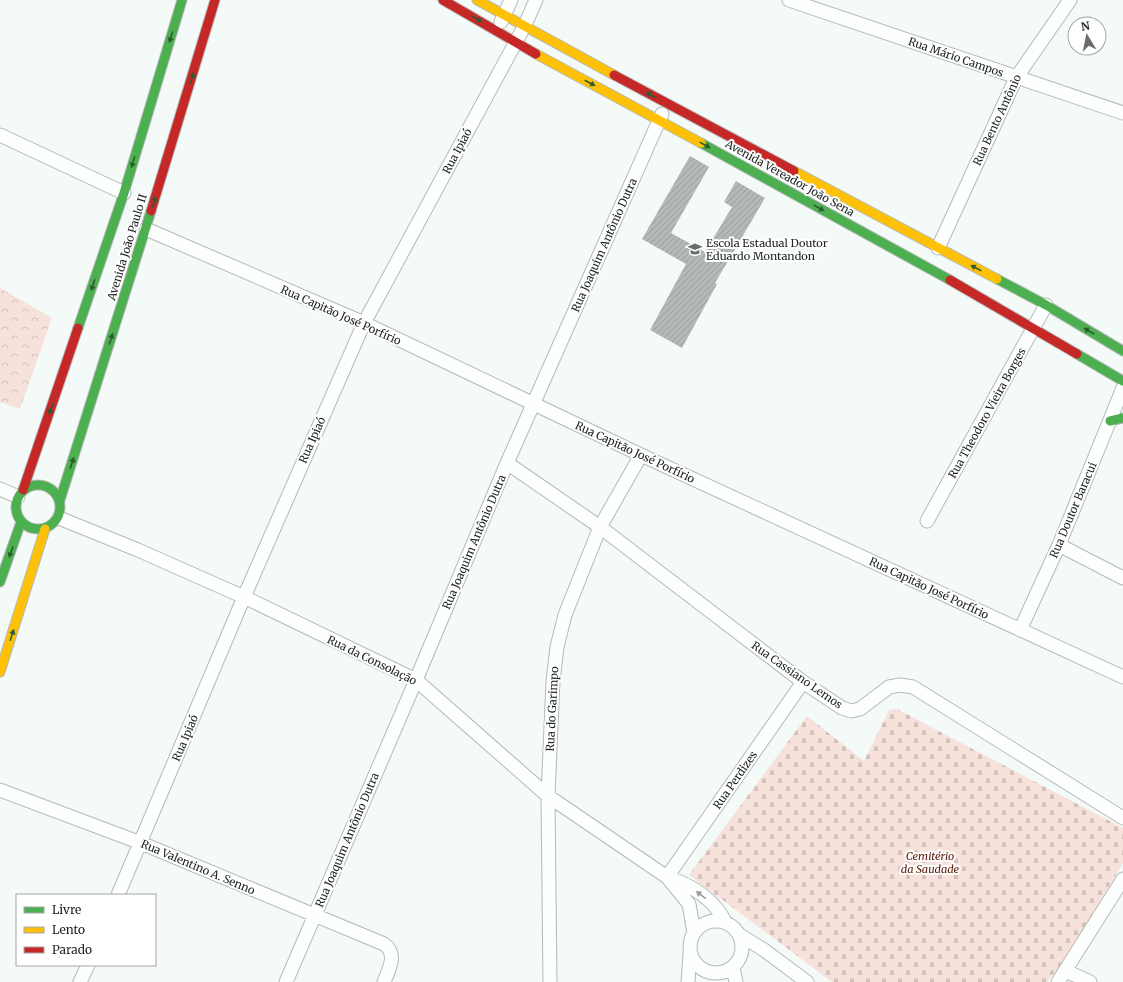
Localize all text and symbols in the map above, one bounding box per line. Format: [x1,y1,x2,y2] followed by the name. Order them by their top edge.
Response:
[472,15,483,22] one-way arrow
[1067,16,1107,56] north arrow
[1080,18,1091,34] text: N
[168,32,174,44] one-way arrow
[906,34,1006,80] street label: Rua Mário Campos
[189,71,195,83] one-way arrow
[970,72,1025,168] street label: Rua Bento Antônio
[585,80,596,86] one-way arrow
[645,91,657,98] one-way arrow
[439,125,475,176] street label: Rua Ipiaó
[722,136,857,219] street label: Avenida Vereador João Sena
[699,142,710,149] one-way arrow
[130,156,136,168] one-way arrow
[568,176,640,314] street label: Rua Joaquim Antônio Dutra
[104,192,150,303] street label: Avenida João Paulo II
[151,196,157,208] one-way arrow
[813,204,824,211] one-way arrow
[706,236,828,263] place label: Escola Estadual Doutor Eduardo Montandon
[687,241,703,257] school or university icon: Escola Estadual Doutor Eduardo Montandon
[970,265,981,271] one-way arrow
[89,280,95,292] one-way arrow
[279,282,404,348] street label: Rua Capitão José Porfírio
[1083,327,1095,334] one-way arrow
[108,333,114,345] one-way arrow
[945,345,1029,481] street label: Rua Theodoro Vieira Borges
[48,403,54,415] one-way arrow
[296,414,329,465] street label: Rua Ipiaó
[573,418,698,486] street label: Rua Capitão José Porfírio
[69,457,75,469] one-way arrow
[1046,460,1100,560] street label: Rua Doutor Baracui
[439,472,509,612] street label: Rua Joaquim Antônio Dutra
[7,546,13,558] one-way arrow
[867,554,992,622] street label: Rua Capitão José Porfírio
[9,629,15,641] one-way arrow
[325,632,420,688] street label: Rua da Consolação
[749,638,845,712] street label: Rua Cassiano Lemos
[543,666,561,752] street label: Rua do Garimpo
[169,712,201,763] street label: Rua Ipiaó
[710,748,760,812] street label: Rua Perdizes
[312,770,382,910] street label: Rua Joaquim Antônio Dutra
[139,837,258,898] street label: Rua Valentino A. Senno
[901,849,960,876] park label: Cemitério da Saudade
[696,891,706,899] one-way arrow
[16,894,156,966] legend
[52,902,81,917] text: Livre
[52,922,85,937] text: Lento
[52,942,92,957] text: Parado

